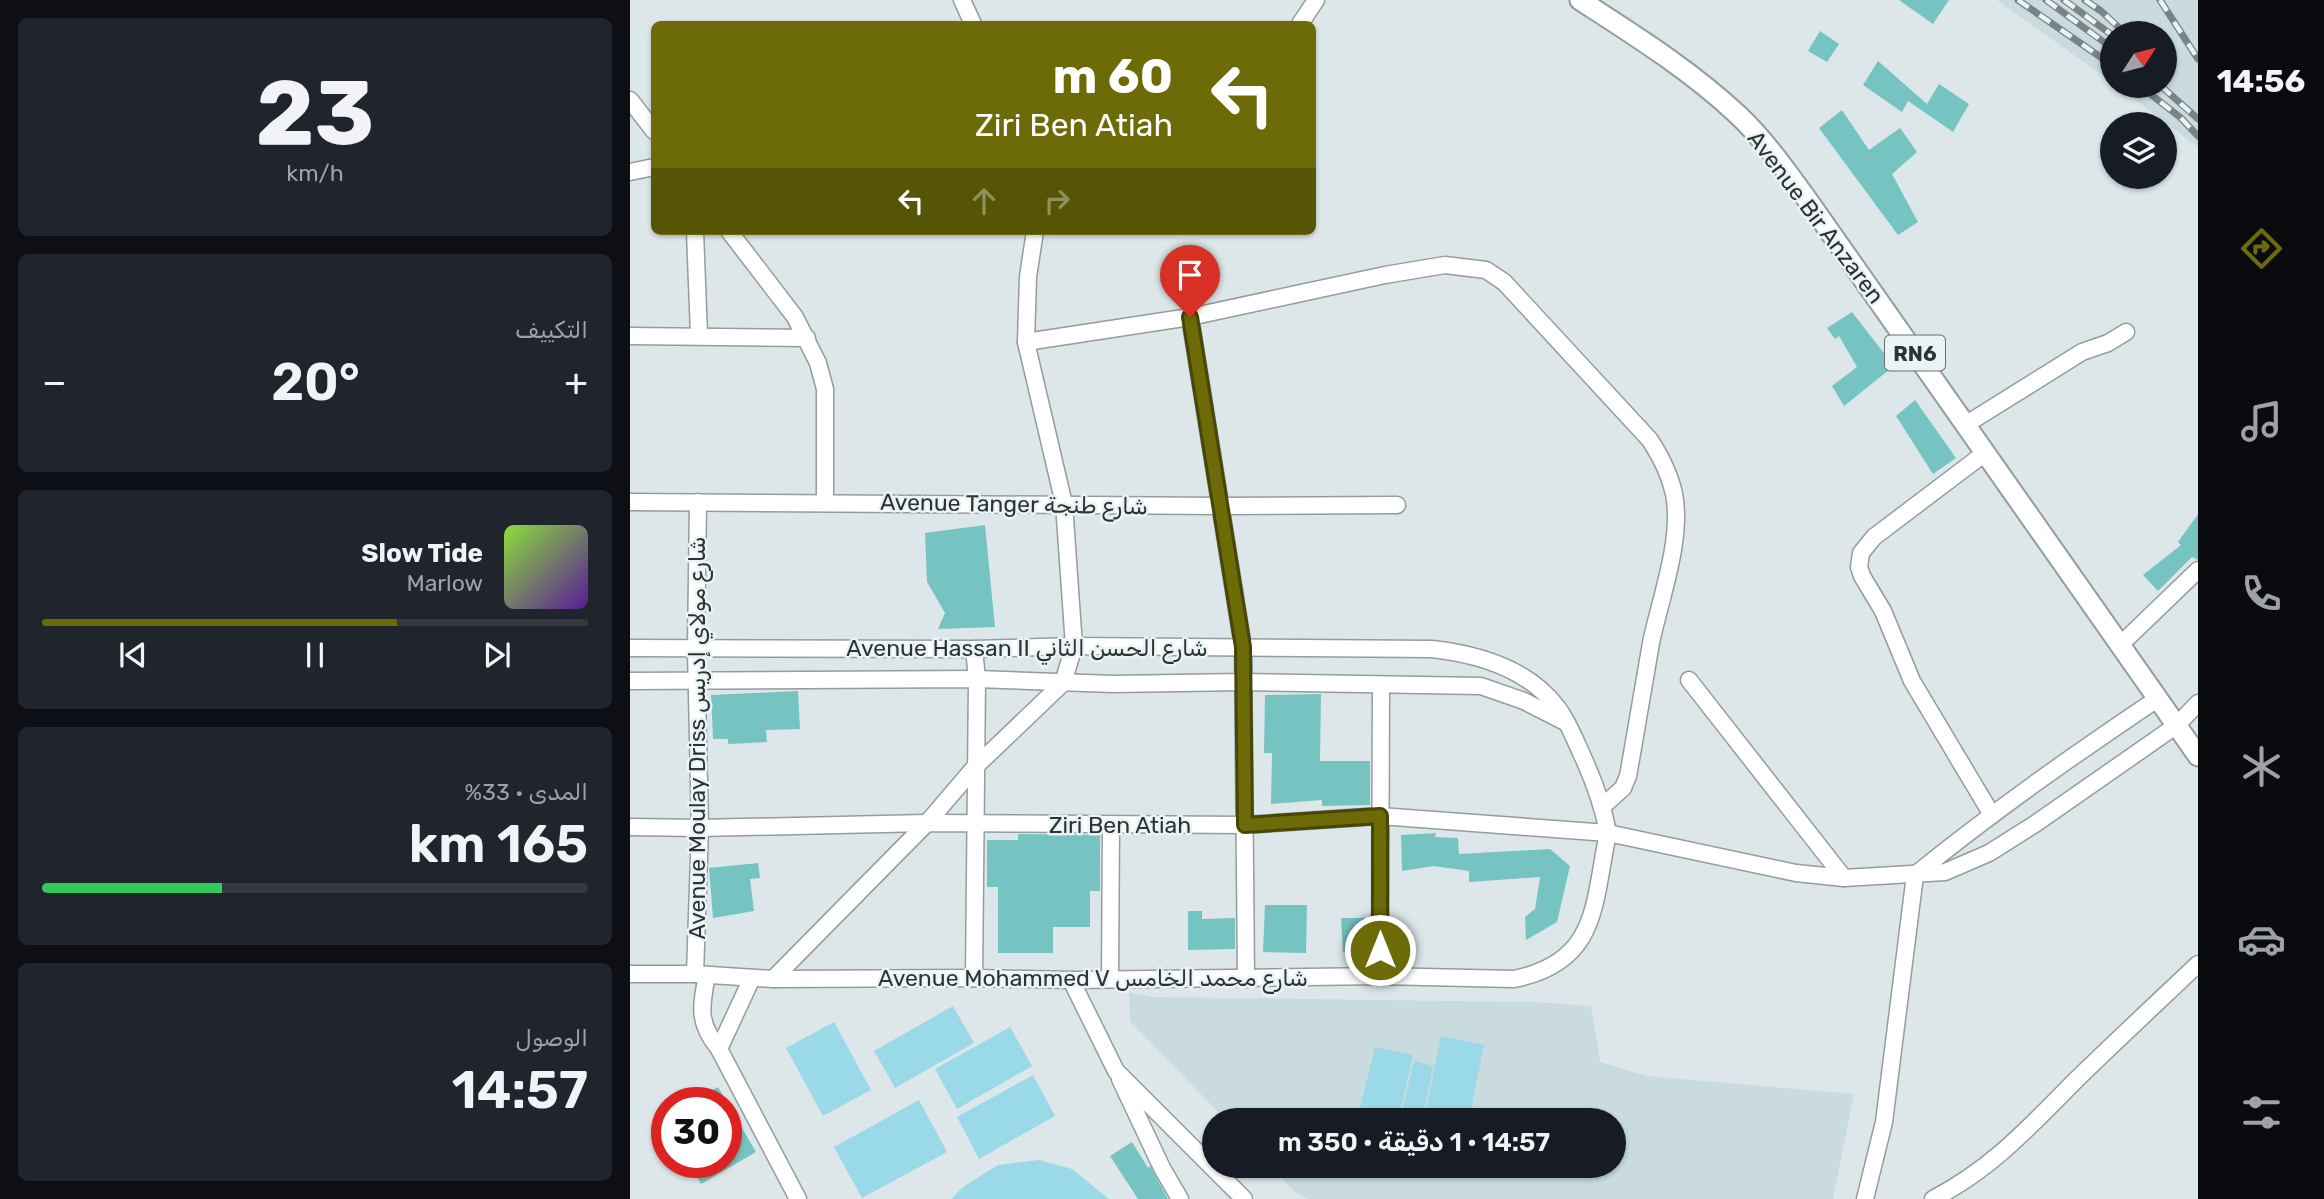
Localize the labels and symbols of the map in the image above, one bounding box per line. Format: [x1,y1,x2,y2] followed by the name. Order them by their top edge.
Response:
[2100,21,2177,98] north arrow
[1742,125,1890,309] street label: Avenue Bir Anzaren
[1160,245,1220,317] pin
[1885,336,1945,370] road number: RN6
[880,488,1148,522] street label: Avenue Tanger شارع طنجة
[683,536,714,940] street label: Avenue Moulay Driss شارع مولاي إدريس
[846,634,1208,665] street label: Avenue Hassan II شارع الحسن الثاني
[1049,811,1191,839] street label: Ziri Ben Atiah
[1343,913,1417,987] position arrow
[878,964,1308,994] street label: Avenue Mohammed V شارع محمد الخامس
[651,1087,742,1178] speed limit sign: 30

